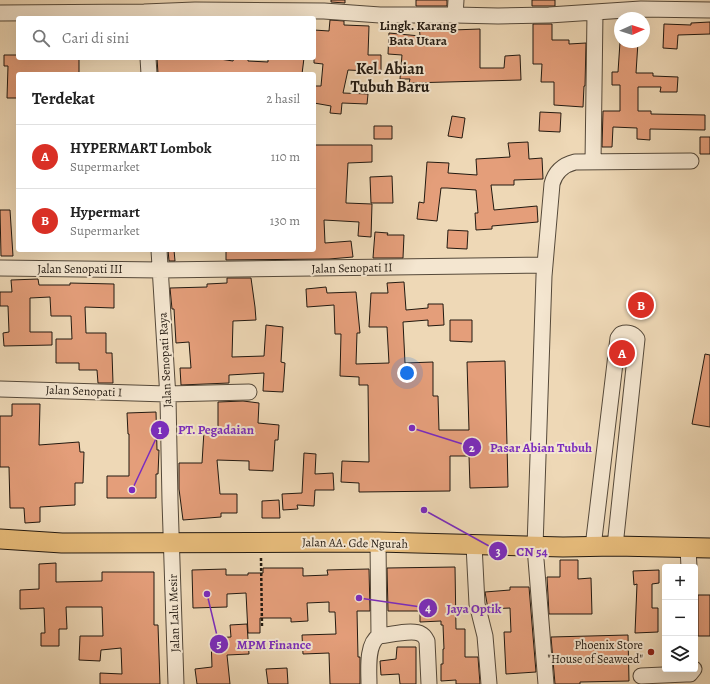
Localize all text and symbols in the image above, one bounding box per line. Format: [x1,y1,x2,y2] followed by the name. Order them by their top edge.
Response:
[614,12,650,48] north arrow
[16,16,316,60] search box
[379,17,457,49] district label: Lingk. Karang Bata Utara
[30,27,52,49] icon: search
[62,28,129,48] text: Cari di sini
[350,58,430,98] district label: Kel. Abian Tubuh Baru
[32,87,95,110] text: Terdekat
[266,90,300,107] text: 2 hasil
[70,138,211,158] text: HYPERMART Lombok
[41,148,49,165] text: A
[271,148,300,165] text: 110 m
[70,158,140,175] text: Supermarket
[70,202,140,222] text: Hypermart
[41,212,49,229] text: B
[270,212,300,229] text: 130 m
[70,222,140,239] text: Supermarket
[311,259,393,277] street label: Jalan Senopati II
[37,261,123,277] street label: Jalan Senopati III
[628,290,654,320] pin: B
[154,311,175,408] street label: Jalan Senopati Raya
[609,338,635,368] pin: A
[397,363,417,383] your location
[45,382,123,400] street label: Jalan Senopati I
[150,417,262,442] callout: PT. Pegadaian
[178,421,255,438] text: PT. Pegadaian
[158,422,163,438] text: 1
[462,435,600,460] callout: Pasar Abian Tubuh
[490,439,592,456] text: Pasar Abian Tubuh
[469,440,475,456] text: 2
[302,534,409,552] street label: Jalan AA. Gde Ngurah
[488,539,556,564] callout: CN 54
[516,543,548,560] text: CN 54
[495,544,501,560] text: 3
[662,564,698,672] map controls
[662,564,698,600] button: +
[165,573,183,652] street label: Jalan Lalu Mesir
[418,596,509,621] callout: Jaya Optik
[425,600,431,616] text: 4
[446,600,502,617] text: Jaya Optik
[662,600,698,636] button: −
[209,632,319,657] callout: MPM Finance
[216,636,222,652] text: 5
[237,636,311,653] text: MPM Finance
[662,636,698,672] button: layers
[547,637,643,667] place label: Phoenix Store "House of Seaweed"
[646,647,656,657] marker: Phoenix Store "House of Seaweed"

